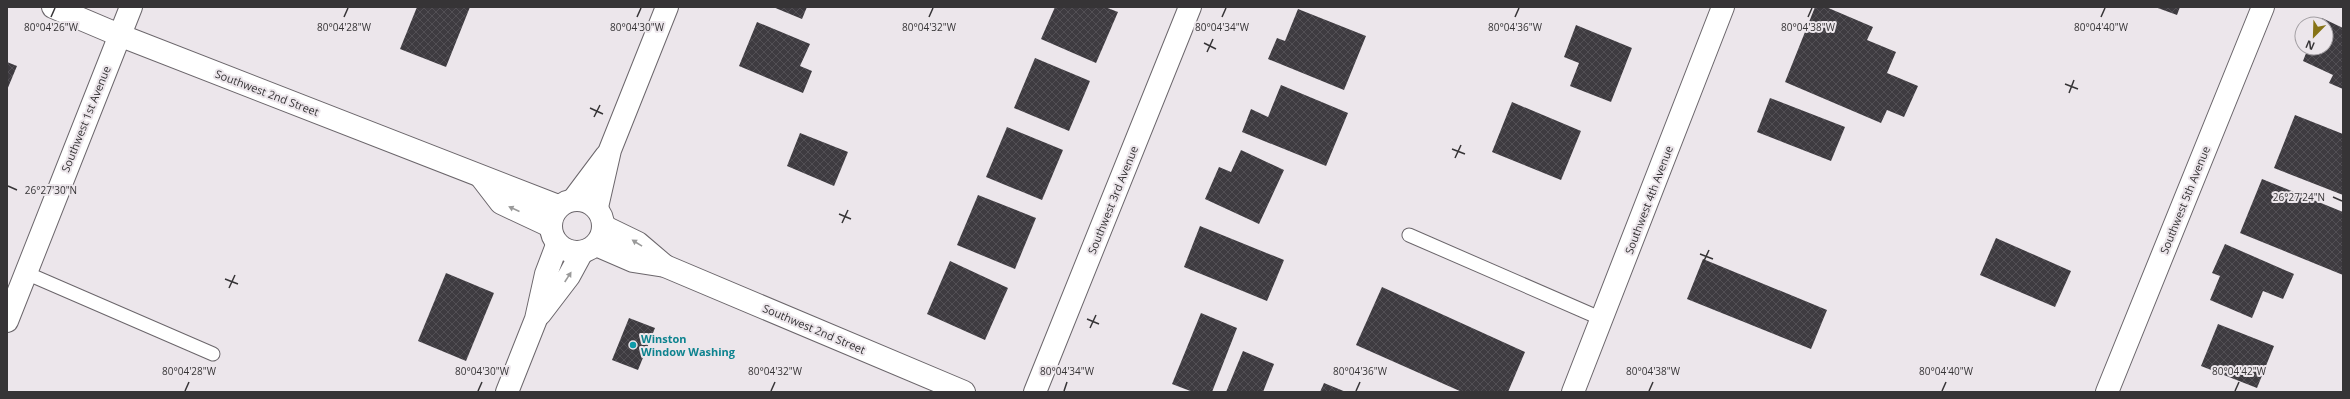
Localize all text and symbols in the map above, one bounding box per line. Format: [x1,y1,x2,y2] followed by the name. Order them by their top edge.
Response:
[2294,16,2334,56] north arrow
[24,20,79,34] text: 80°04'26"W
[317,20,372,34] text: 80°04'28"W
[610,20,665,34] text: 80°04'30"W
[902,20,957,34] text: 80°04'32"W
[1195,20,1250,34] text: 80°04'34"W
[1488,20,1543,34] text: 80°04'36"W
[1781,20,1836,34] text: 80°04'38"W
[2074,20,2129,34] text: 80°04'40"W
[2303,37,2317,54] text: N
[57,63,114,174] street label: Southwest 1st Avenue
[213,66,321,119] street label: Southwest 2nd Street
[1084,143,1141,256] street label: Southwest 3rd Avenue
[1621,143,1676,256] street label: Southwest 4th Avenue
[2156,144,2213,256] street label: Southwest 5th Avenue
[25,183,77,197] text: 26°27'30"N
[2273,190,2325,204] text: 26°27'24"N
[509,206,520,212] one-way arrow
[632,239,642,247] one-way arrow
[564,272,572,282] one-way arrow
[761,300,868,357] street label: Southwest 2nd Street
[641,331,736,359] place label: Winston Window Washing
[628,340,638,350] marker: Winston Window Washing
[162,364,217,378] text: 80°04'28"W
[455,364,510,378] text: 80°04'30"W
[748,364,803,378] text: 80°04'32"W
[1040,364,1095,378] text: 80°04'34"W
[1333,364,1388,378] text: 80°04'36"W
[1626,364,1681,378] text: 80°04'38"W
[1919,364,1974,378] text: 80°04'40"W
[2212,364,2267,378] text: 80°04'42"W

